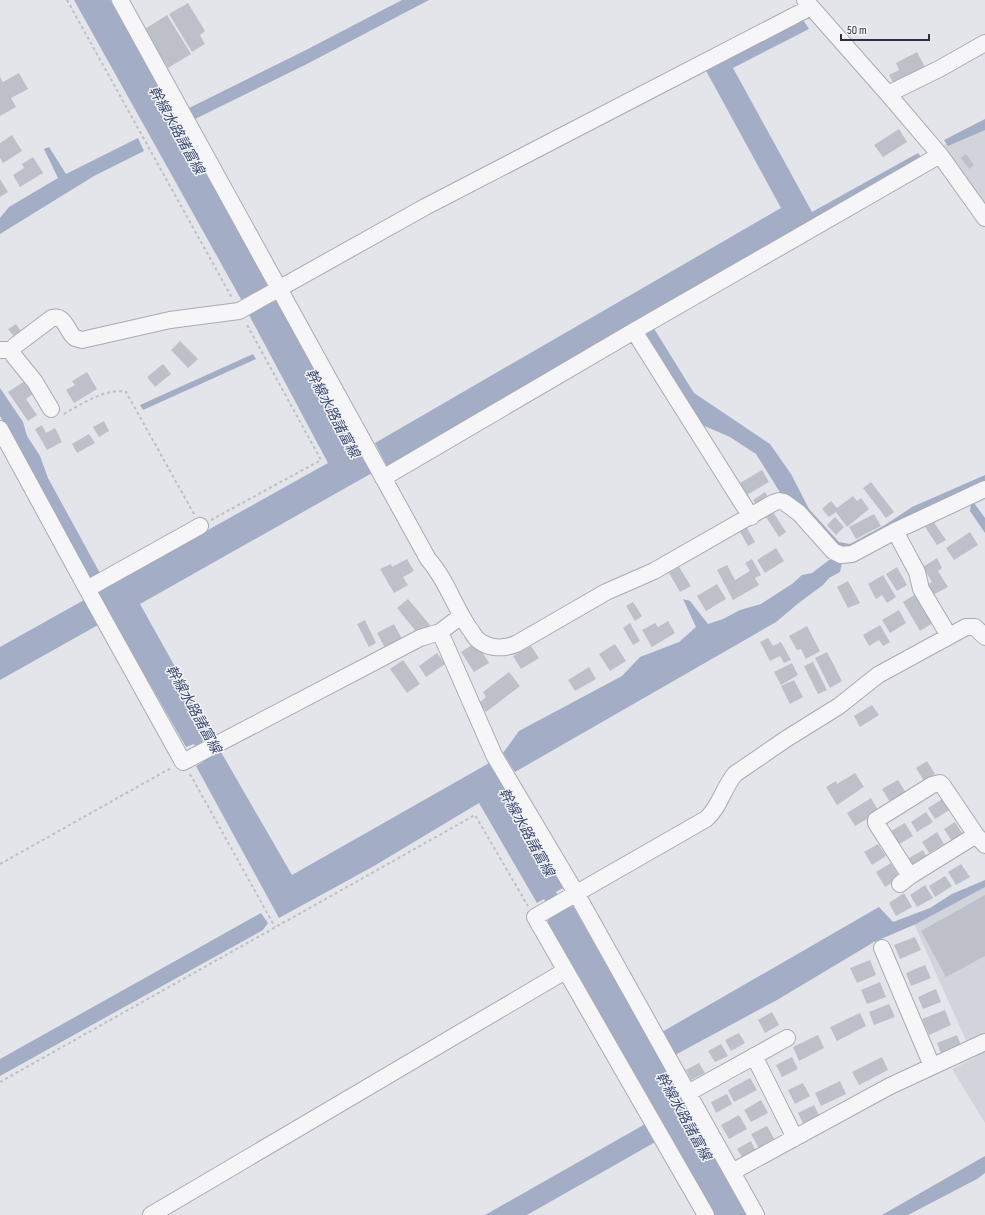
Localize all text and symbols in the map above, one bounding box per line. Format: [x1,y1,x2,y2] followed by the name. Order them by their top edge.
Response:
[841,16,929,42] scale bar
[847,23,867,38] text: 50 m
[145,83,209,179] water label: 幹線水路諸富線
[302,366,364,462] water label: 幹線水路諸富線
[162,662,226,758] water label: 幹線水路諸富線
[495,785,559,881] water label: 幹線水路諸富線
[652,1069,716,1165] water label: 幹線水路諸富線

